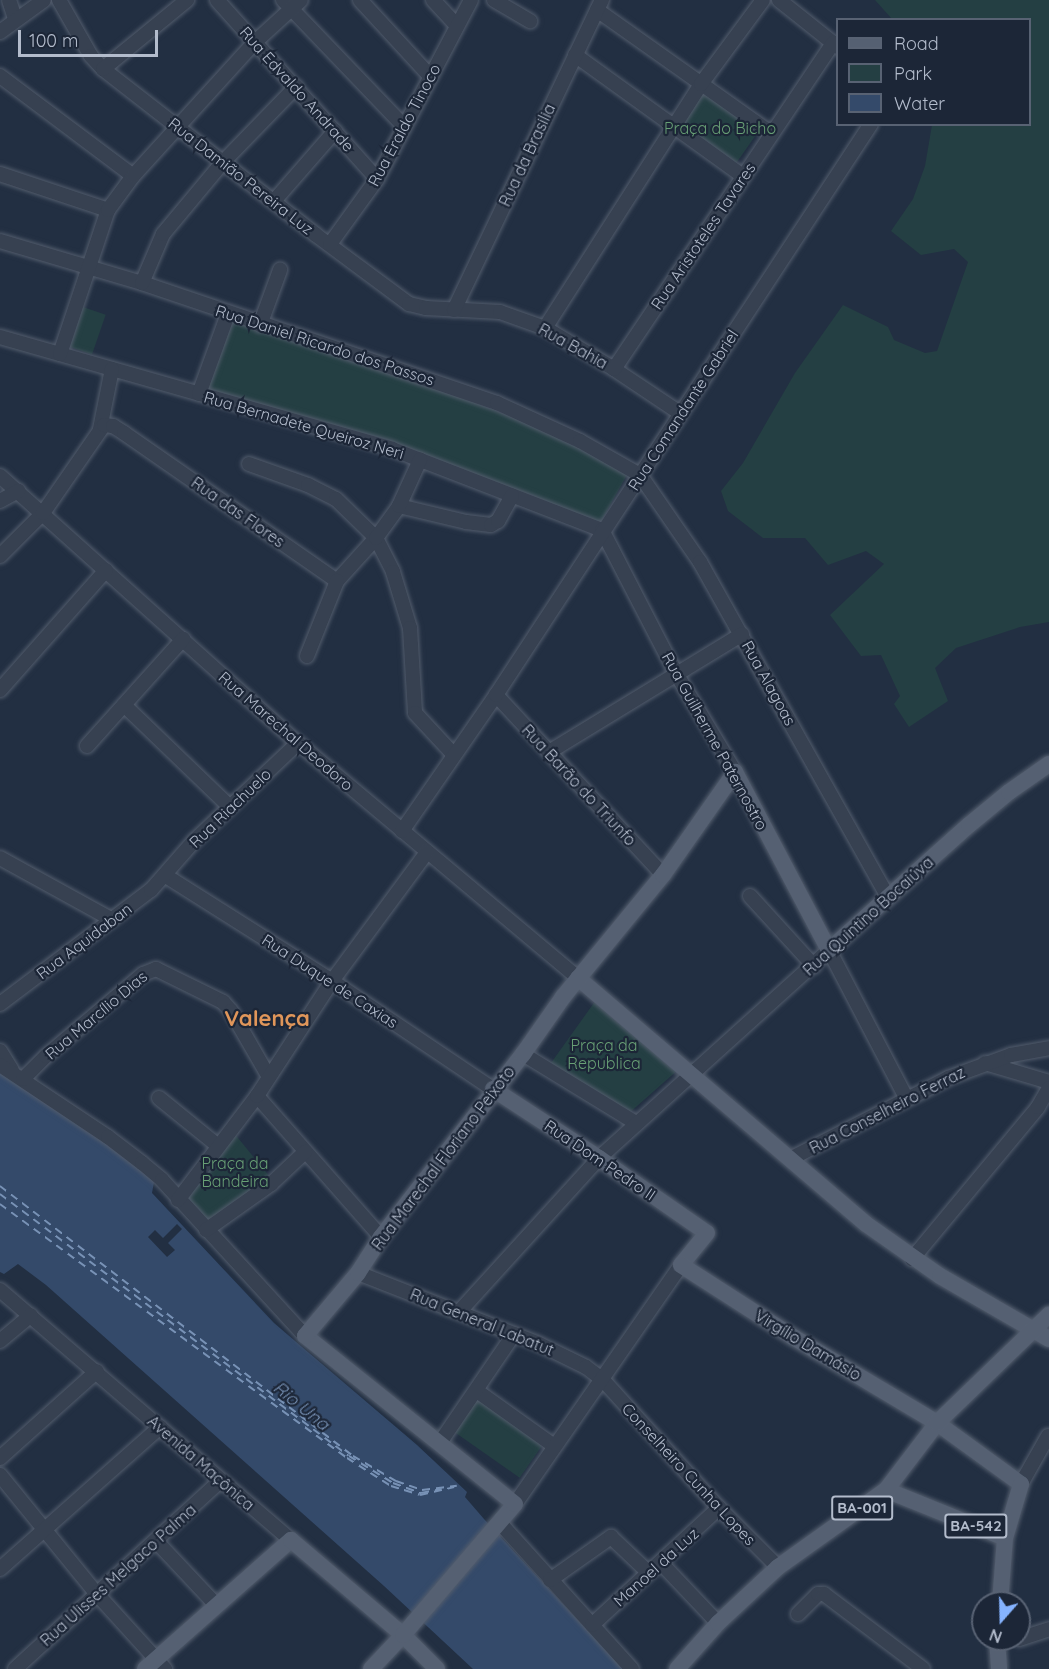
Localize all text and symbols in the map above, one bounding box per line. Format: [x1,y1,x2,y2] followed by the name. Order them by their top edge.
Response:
[21,18,160,56] scale bar
[836,18,1031,126] legend
[236,23,358,155] street label: Rua Edvaldo Andrade
[29,29,78,52] text: 100 m
[894,32,939,55] text: Road
[364,61,444,189] street label: Rua Eraldo Tinoco
[894,62,932,85] text: Park
[894,92,945,115] text: Water
[495,101,559,209] street label: Rua da Brasilia
[165,113,317,239] street label: Rua Damião Pereira Luz
[664,118,776,138] park label: Praça do Bicho
[647,159,759,313] street label: Rua Aristoteles Tavares
[213,301,437,389] street label: Rua Daniel Ricardo dos Passos
[535,319,611,373] street label: Rua Bahia
[624,326,742,494] street label: Rua Comandante Gabriel
[202,387,406,463] street label: Rua Bernadete Queiroz Neri
[188,473,288,551] street label: Rua das Flores
[738,637,800,729] street label: Rua Alagoas
[658,649,772,833] street label: Rua Guilherme Paternostro
[215,667,357,795] street label: Rua Marechal Deodoro
[518,720,640,850] street label: Rua Barão do Triunfo
[185,764,275,852] street label: Rua Riachuelo
[799,852,937,980] street label: Rua Quintino Bocaiúva
[33,899,135,983] street label: Rua Aquidaban
[258,930,402,1032] street label: Rua Duque de Caxias
[41,967,151,1063] street label: Rua Marcílio Dias
[224,1006,310,1032] district label: Valença
[567,1035,641,1073] park label: Praça da Republica
[367,1062,519,1254] street label: Rua Marechal Floriano Peixoto
[806,1062,968,1158] street label: Rua Conselheiro Ferraz
[541,1116,659,1204] street label: Rua Dom Pedro II
[201,1153,269,1191] park label: Praça da Bandeira
[407,1284,557,1360] street label: Rua General Labatut
[751,1306,865,1384] street label: Virgílio Damásio
[269,1377,333,1435] water label: Rio Una
[618,1399,760,1549] street label: Conselheiro Cunha Lopes
[144,1411,258,1515] street label: Avenida Maçônica
[830,1496,894,1520] road number: BA-001
[36,1500,200,1650] street label: Rua Ulisses Melgaco Palma
[943,1514,1009,1538] road number: BA-542
[609,1524,703,1610] street label: Manoel da Luz
[971,1591,1031,1651] north arrow
[987,1625,1004,1647] text: N

